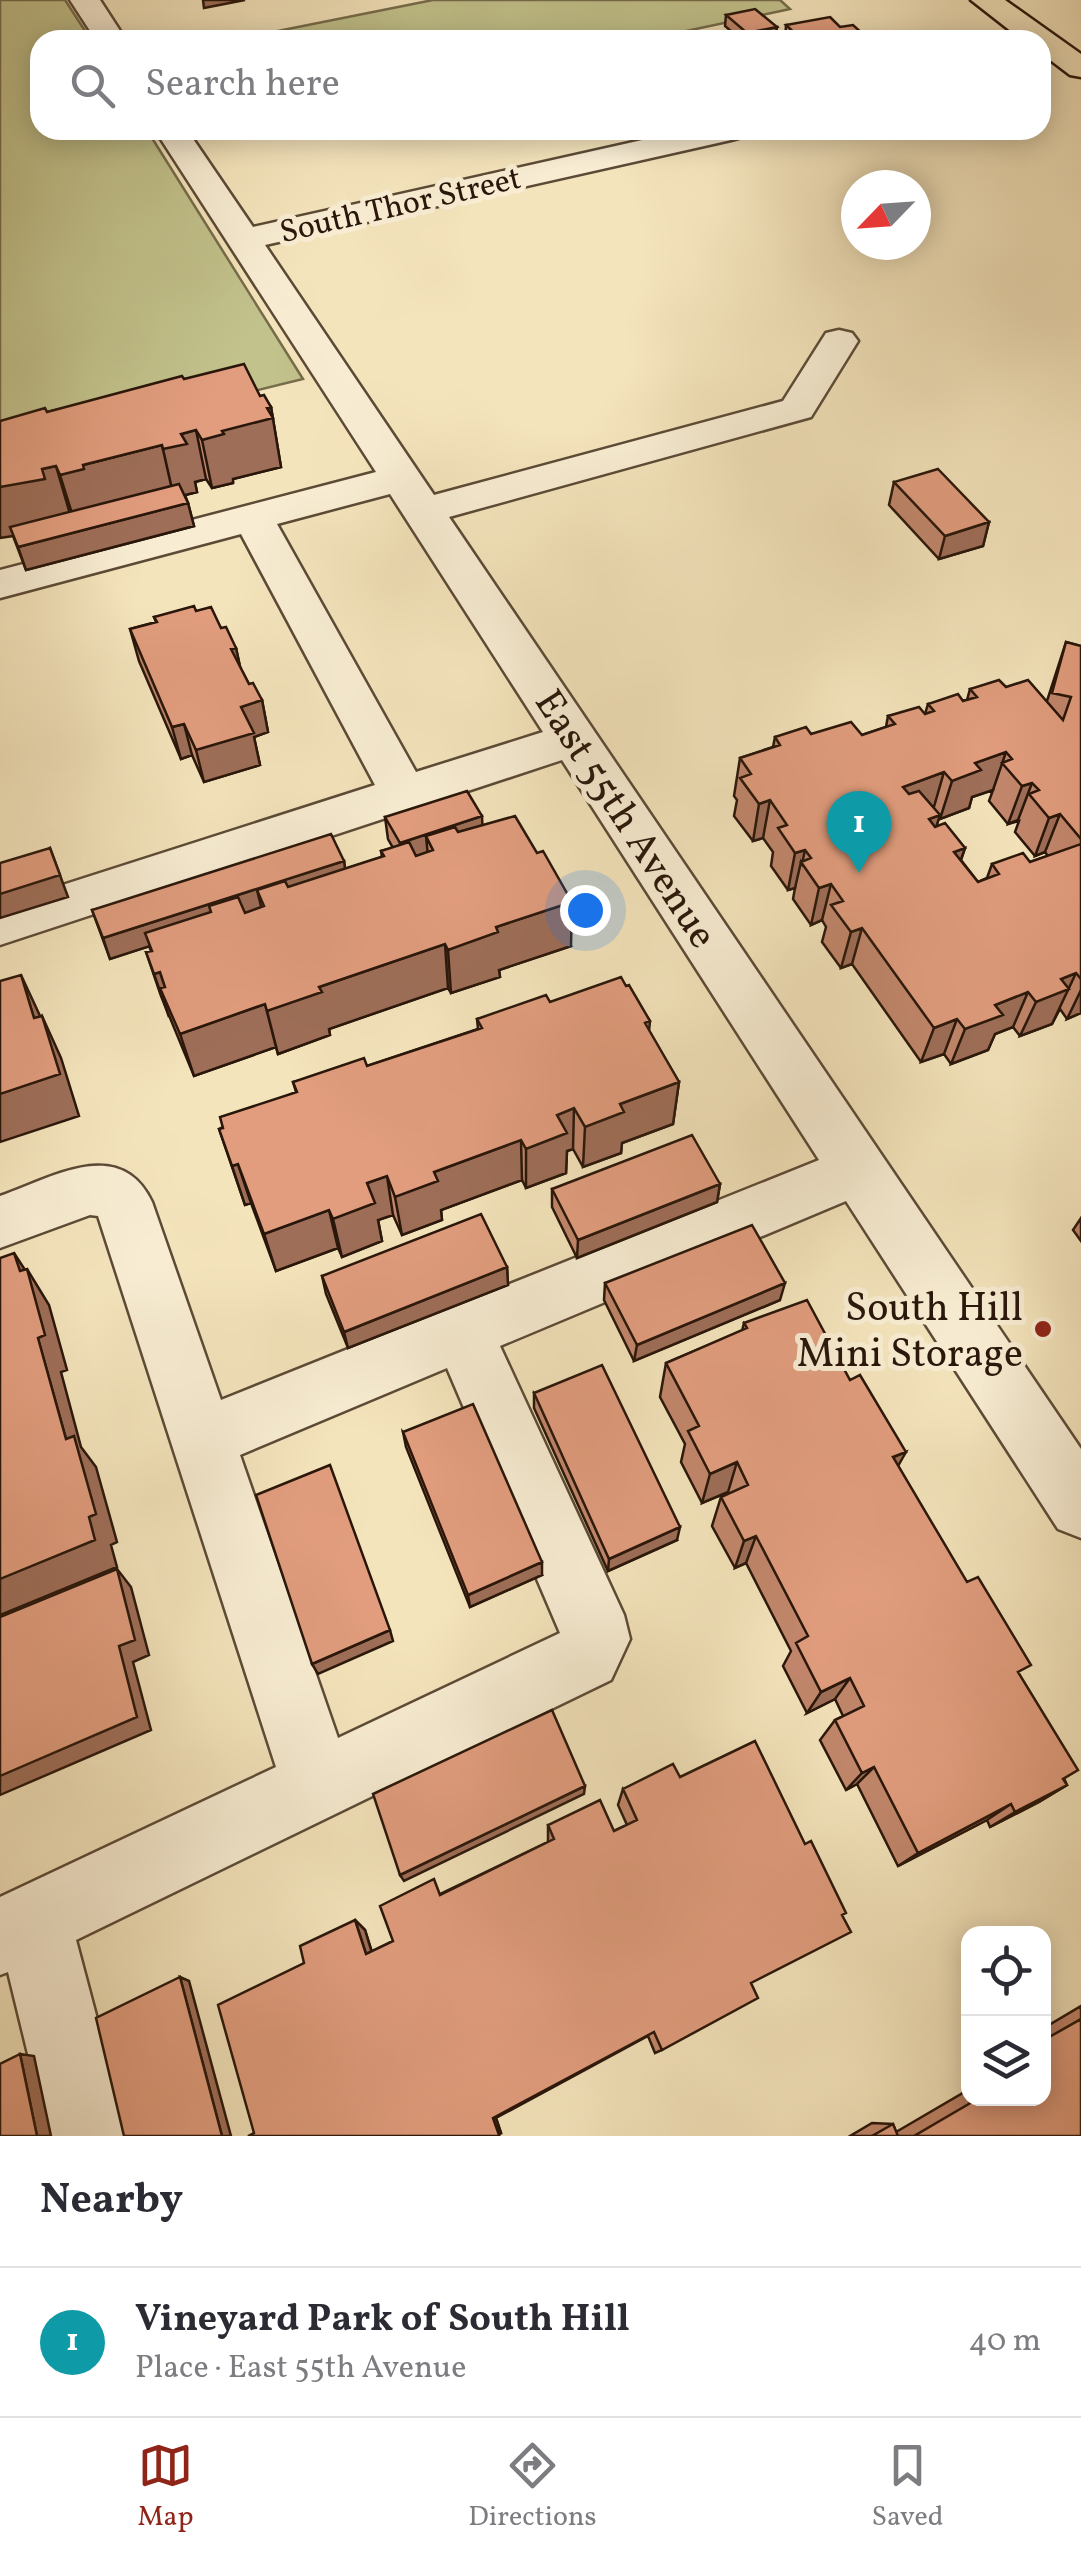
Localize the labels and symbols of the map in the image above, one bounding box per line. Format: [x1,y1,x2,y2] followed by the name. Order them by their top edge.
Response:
[276,158,526,256] street label: South Thor Street
[841,170,931,260] north arrow
[519,680,728,961] street label: East 55th Avenue
[826,790,892,873] pin: 1
[560,885,611,936] your location
[797,1282,1023,1384] place label: South Hill Mini Storage
[1032,1318,1054,1340] marker: South Hill Mini Storage

